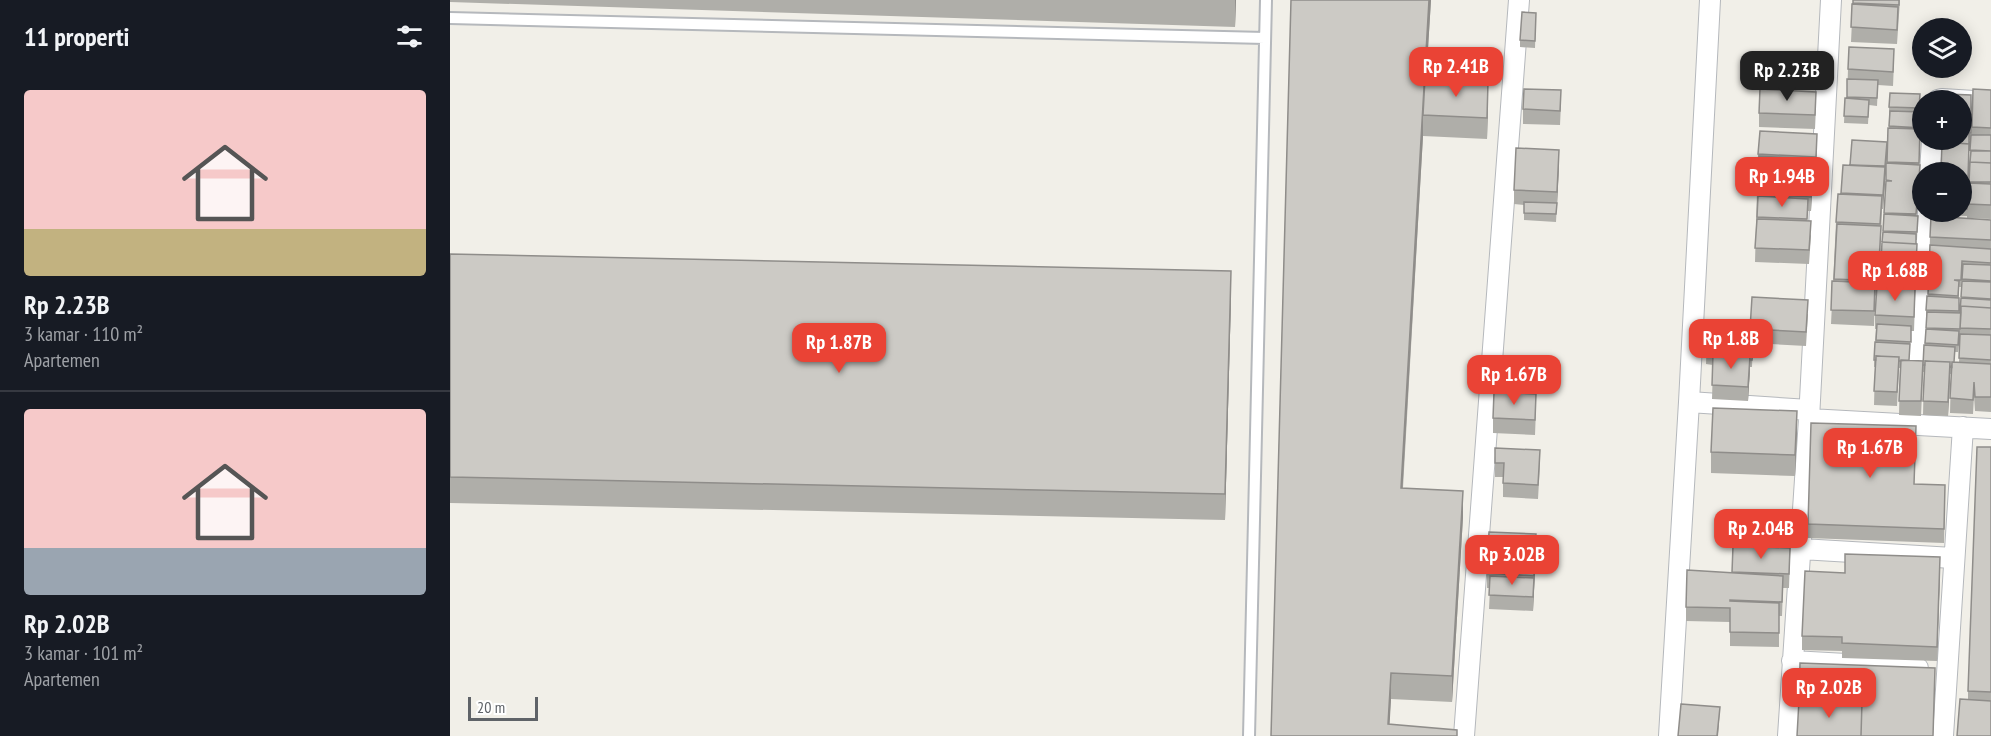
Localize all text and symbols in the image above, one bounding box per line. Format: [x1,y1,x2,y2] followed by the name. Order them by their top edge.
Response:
[1912,18,1972,222] map controls
[1912,18,1972,78] button: layers
[24,20,129,53] text: 11 properti
[393,20,426,53] icon: filters
[1394,47,1518,98] pin: Rp 2.41B
[1725,51,1849,102] pin: Rp 2.23B
[1423,53,1489,79] text: Rp 2.41B
[1754,57,1820,83] text: Rp 2.23B
[1912,90,1972,150] button: +
[171,129,279,237] icon: home
[1720,157,1844,208] pin: Rp 1.94B
[1912,162,1972,222] button: −
[1749,163,1815,189] text: Rp 1.94B
[1833,251,1957,302] pin: Rp 1.68B
[1862,257,1928,283] text: Rp 1.68B
[24,288,110,321] text: Rp 2.23B
[1676,319,1786,370] pin: Rp 1.8B
[24,321,143,347] text: 3 kamar · 110 m²
[777,323,901,374] pin: Rp 1.87B
[1703,325,1759,351] text: Rp 1.8B
[806,329,872,355] text: Rp 1.87B
[24,347,100,373] text: Apartemen
[1452,355,1576,406] pin: Rp 1.67B
[1481,361,1547,387] text: Rp 1.67B
[1808,428,1932,479] pin: Rp 1.67B
[1837,434,1903,460] text: Rp 1.67B
[171,448,279,556] icon: home
[1699,509,1823,560] pin: Rp 2.04B
[1728,515,1794,541] text: Rp 2.04B
[1450,535,1574,586] pin: Rp 3.02B
[1479,541,1545,567] text: Rp 3.02B
[24,607,110,640] text: Rp 2.02B
[24,640,143,666] text: 3 kamar · 101 m²
[24,666,100,692] text: Apartemen
[1767,668,1891,719] pin: Rp 2.02B
[1796,674,1862,700] text: Rp 2.02B
[468,694,538,722] scale bar
[477,697,505,717] text: 20 m

